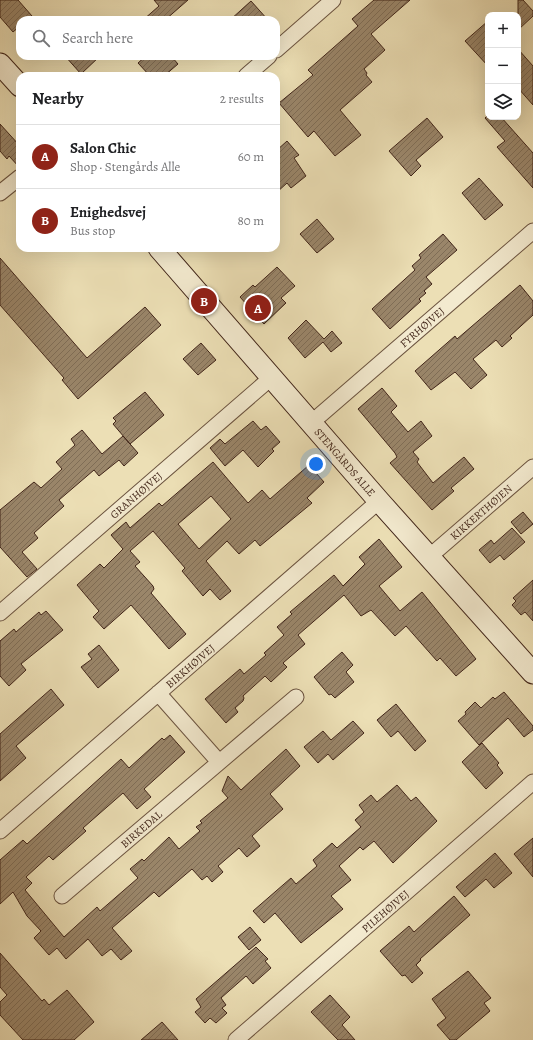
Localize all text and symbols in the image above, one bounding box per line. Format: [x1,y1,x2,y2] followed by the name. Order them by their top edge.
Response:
[485,12,521,120] map controls
[485,12,521,48] button: +
[16,16,280,60] search box
[30,27,52,49] icon: search
[62,28,133,48] text: Search here
[485,48,521,84] button: −
[485,84,521,120] button: layers
[32,87,83,110] text: Nearby
[220,90,264,107] text: 2 results
[70,138,136,158] text: Salon Chic
[41,148,49,165] text: A
[238,148,264,165] text: 60 m
[70,158,180,175] text: Shop · Stengårds Alle
[70,202,146,222] text: Enighedsvej
[41,212,49,229] text: B
[237,212,264,229] text: 80 m
[70,222,115,239] text: Bus stop
[191,286,217,316] pin: B
[245,293,271,323] pin: A
[397,304,448,351] street label: FYRHØJVEJ
[311,425,379,500] street label: STENGÅRDS ALLE
[306,454,326,474] your location
[107,468,166,522] street label: GRANHØJVEJ
[447,481,516,544] street label: KIKKERTHØJEN
[163,641,218,692] street label: BIRKHØJVEJ
[117,807,166,852] street label: BIRKEDAL
[358,886,413,936] street label: PILEHØJVEJ

